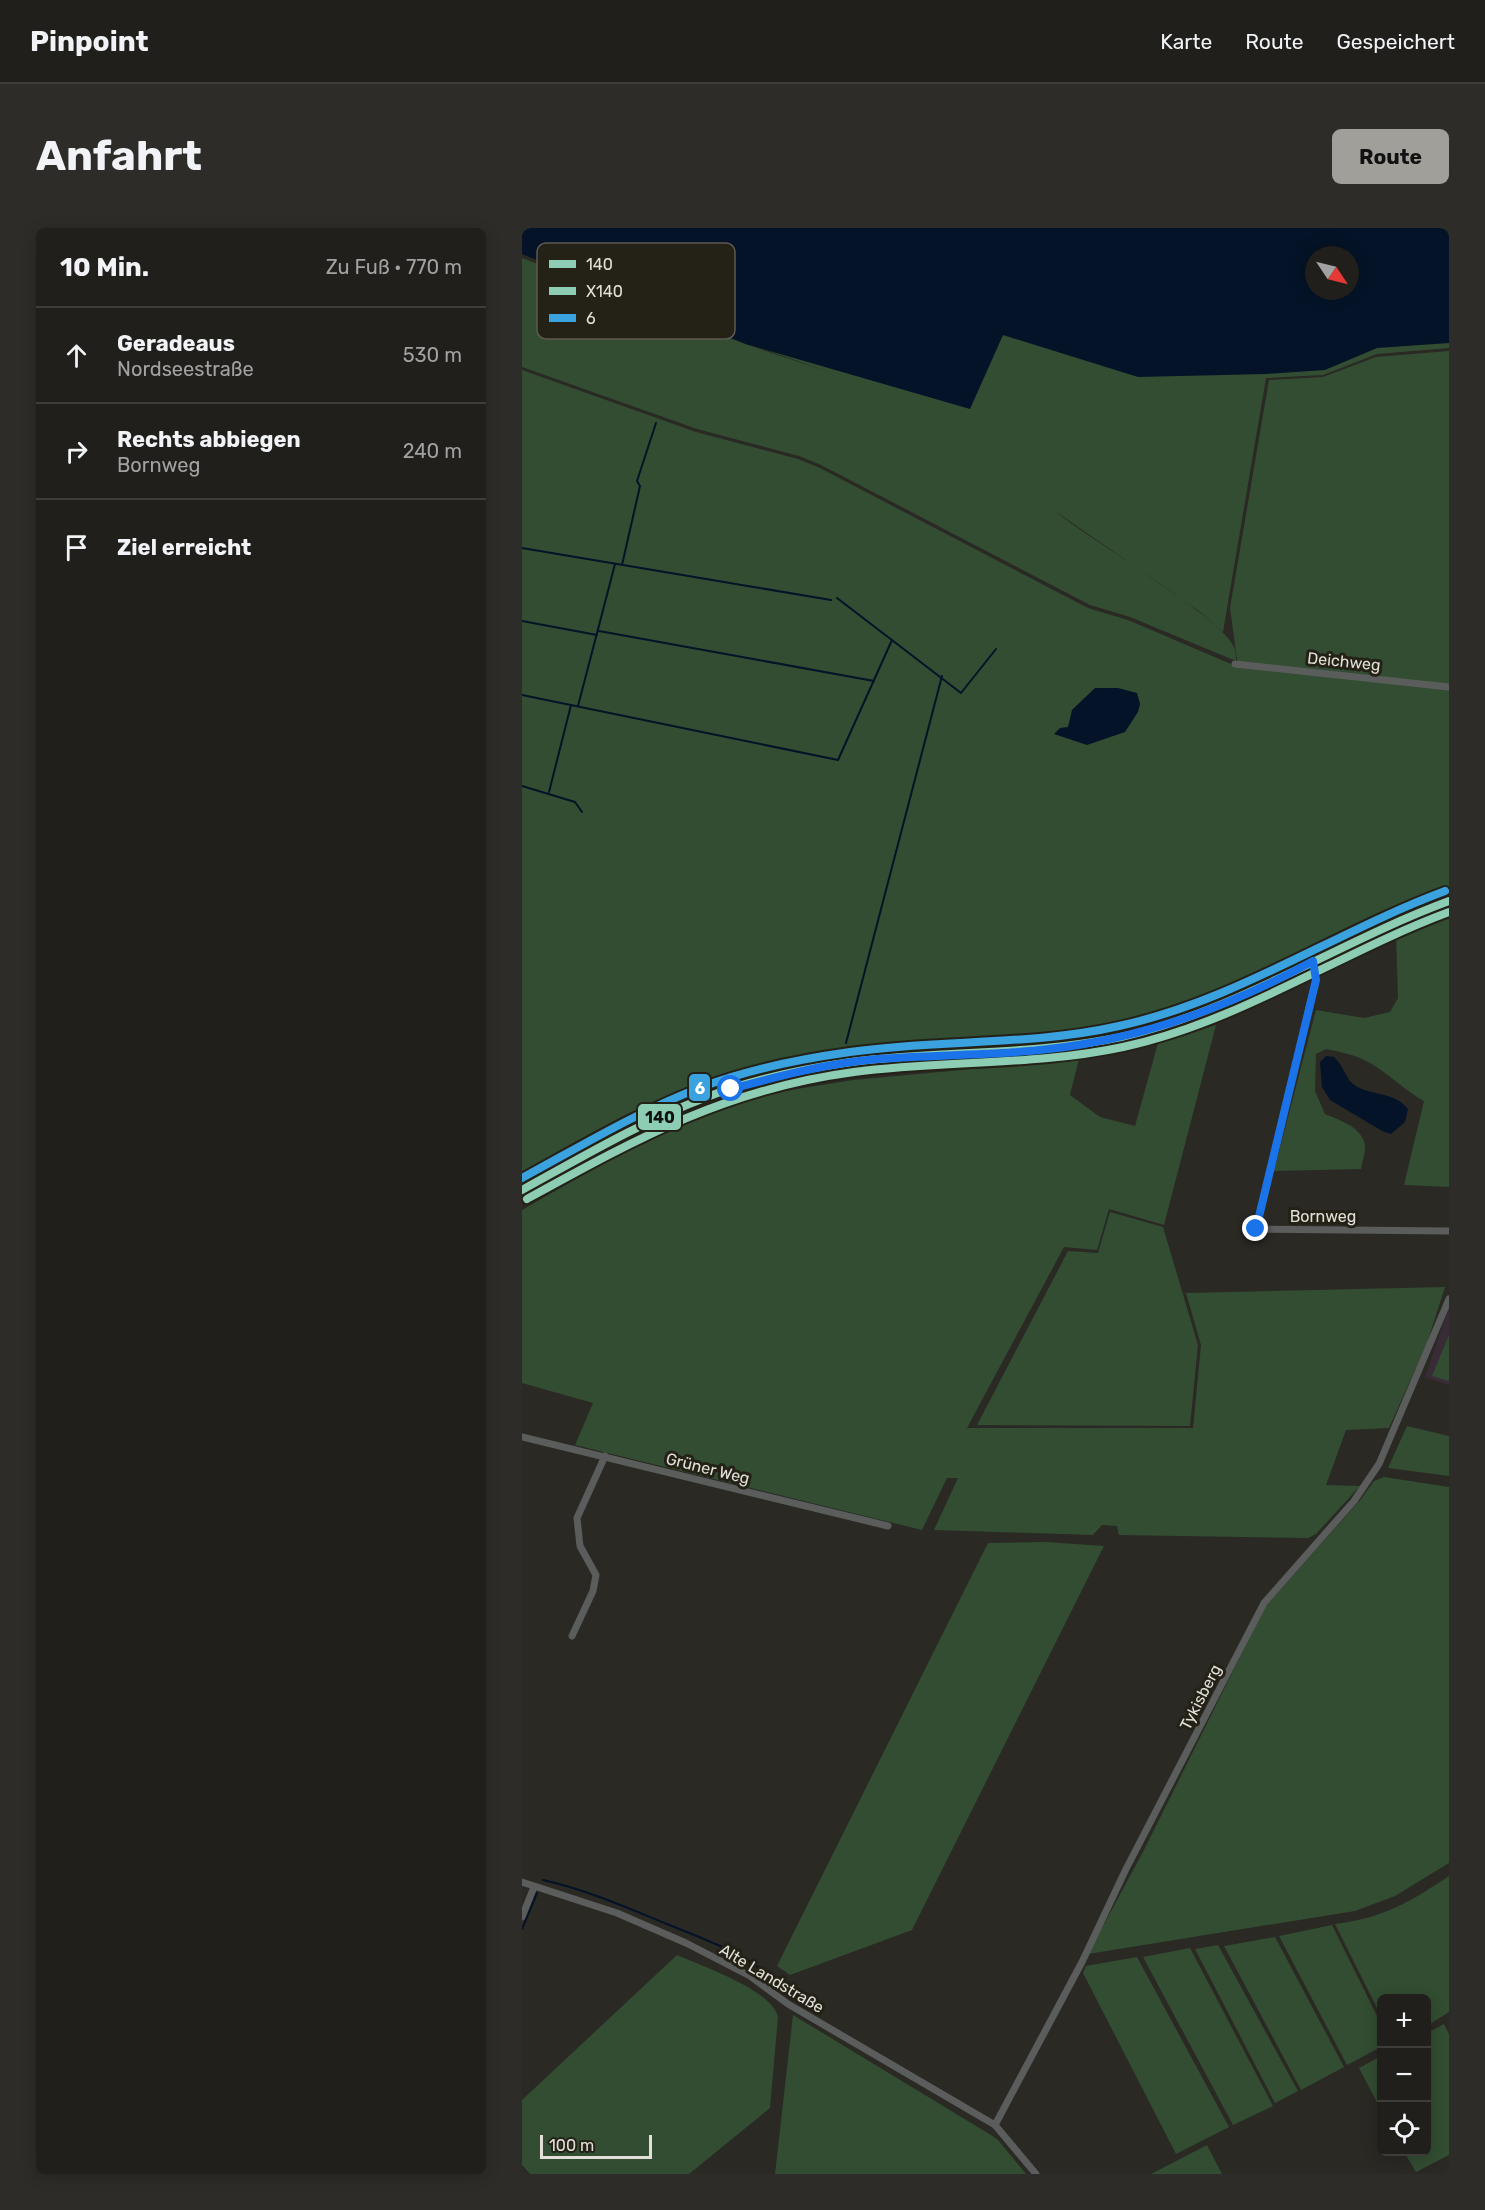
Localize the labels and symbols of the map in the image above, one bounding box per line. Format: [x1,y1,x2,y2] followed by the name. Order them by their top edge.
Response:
[537,243,735,339] legend
[1305,246,1359,300] north arrow
[586,255,613,274] text: 140
[586,282,623,301] text: X140
[586,309,596,328] text: 6
[1306,648,1381,675] street label: Deichweg
[688,1073,711,1102] line badge: 6
[717,1075,743,1101] route start
[695,1079,705,1098] text: 6
[637,1103,682,1131] line badge: 140
[645,1108,675,1127] text: 140
[1290,1207,1356,1226] street label: Bornweg
[1242,1215,1268,1241] route end
[664,1449,752,1488] street label: Grüner Weg
[1176,1661,1225,1733] street label: Tykisberg
[716,1940,827,2017] street label: Alte Landstraße
[540,2132,652,2160] scale bar

